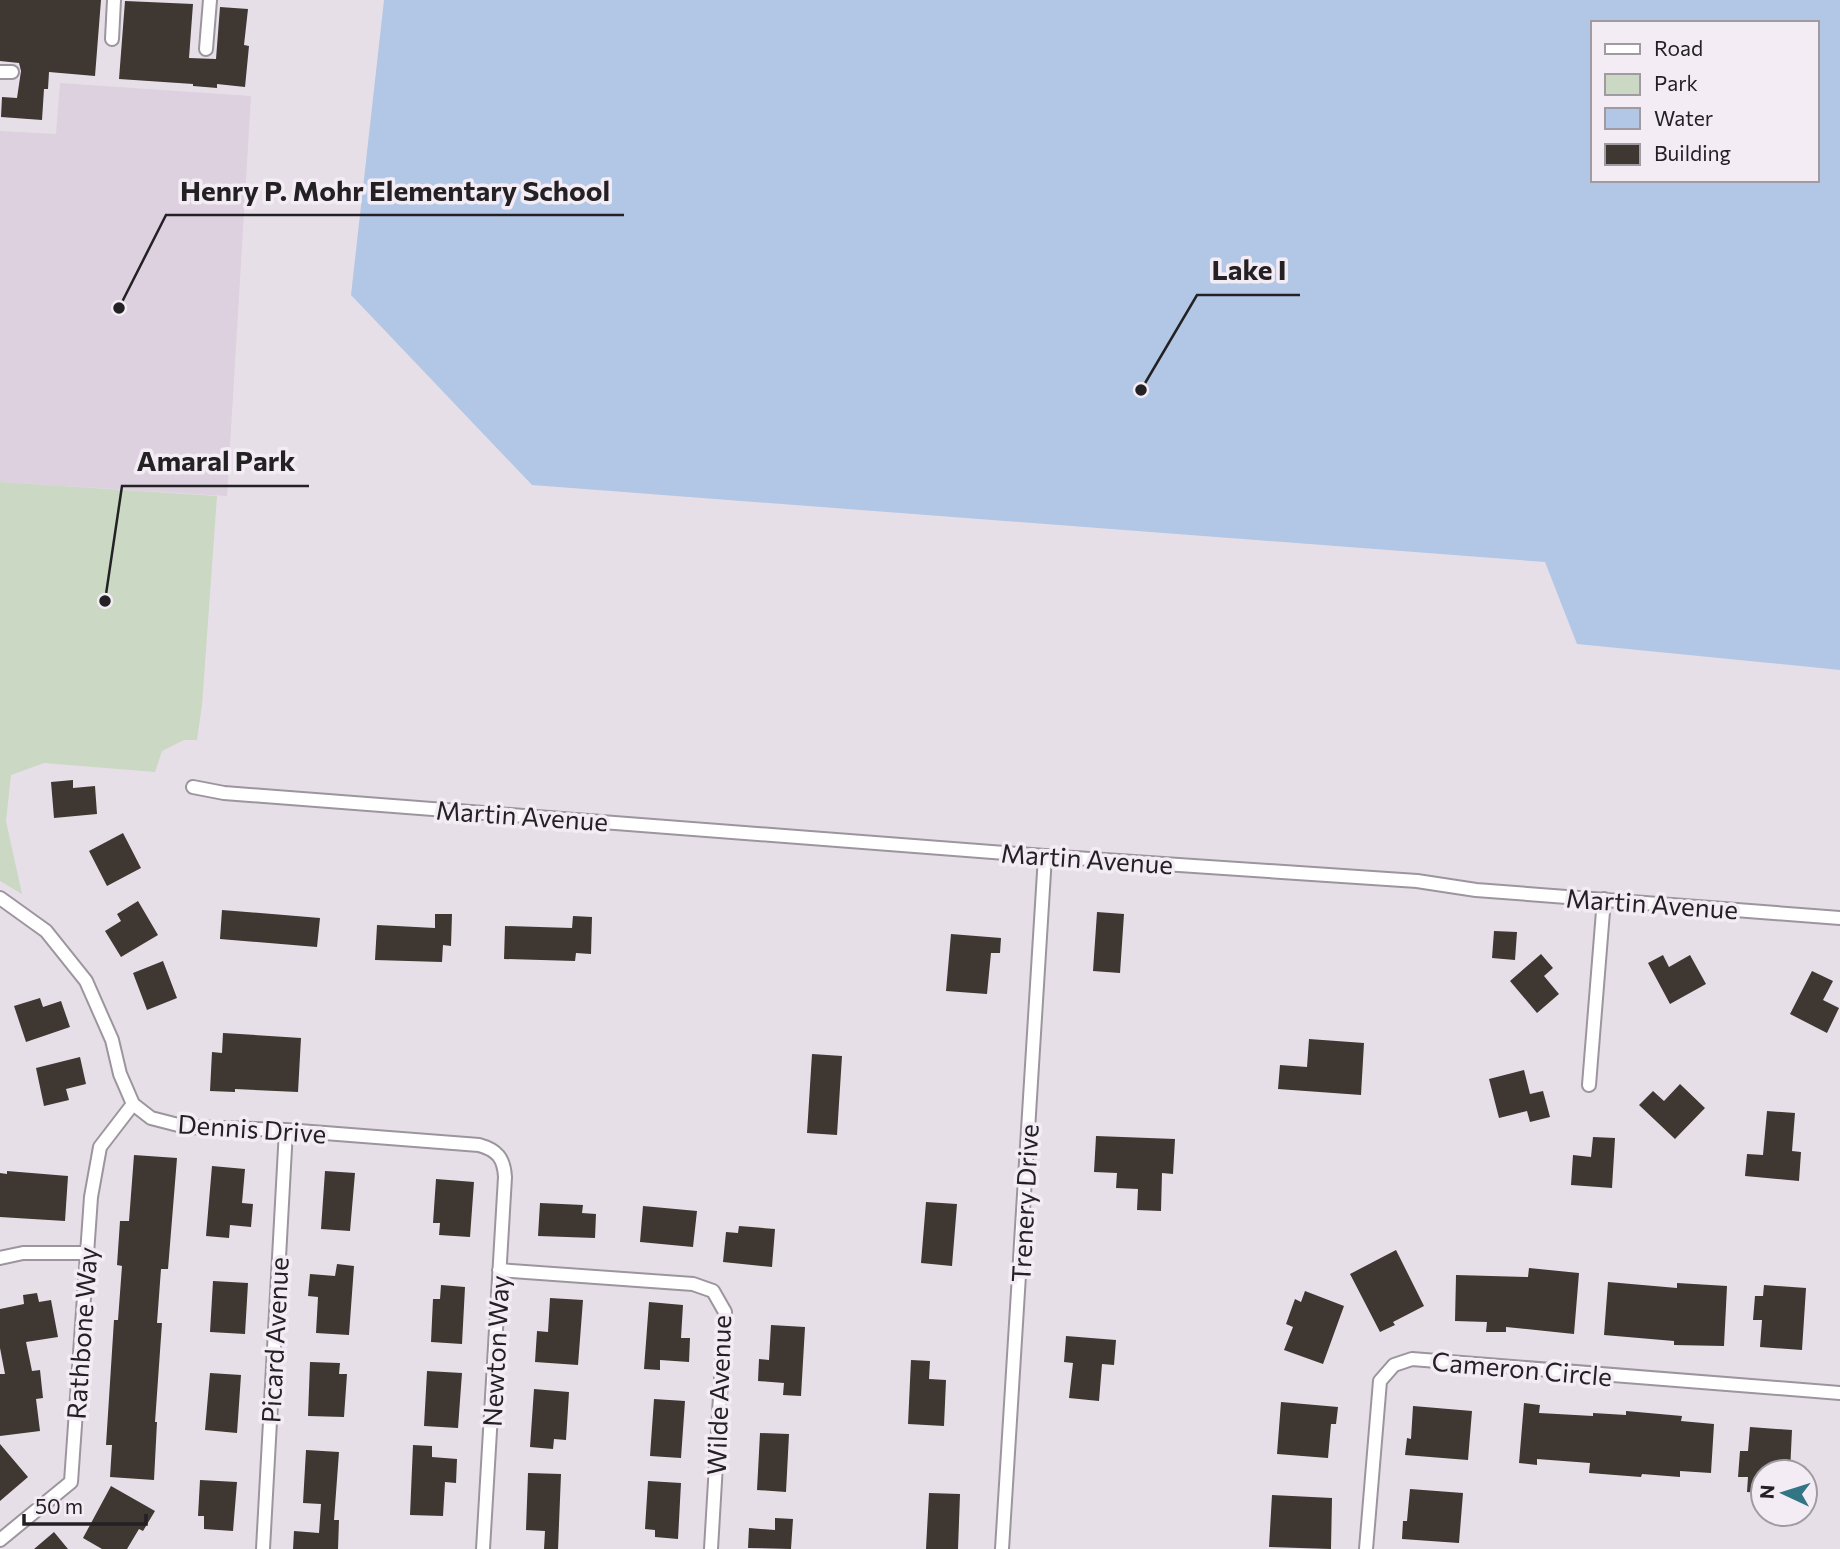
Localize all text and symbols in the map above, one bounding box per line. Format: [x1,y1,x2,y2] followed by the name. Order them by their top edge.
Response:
[1591,21,1819,182] legend
[1654,35,1703,60] text: Road
[1654,70,1698,95] text: Park
[1654,105,1713,130] text: Water
[1654,140,1731,165] text: Building
[166,166,624,215] callout: Henry P. Mohr Elementary School
[180,173,610,207] text: Henry P. Mohr Elementary School
[1197,246,1300,295] callout: Lake I
[1211,252,1287,286] text: Lake I
[122,437,309,486] callout: Amaral Park
[137,443,295,477] text: Amaral Park
[435,794,609,836] street label: Martin Avenue
[1000,837,1174,879] street label: Martin Avenue
[1565,882,1739,924] street label: Martin Avenue
[177,1107,327,1149] street label: Dennis Drive
[1004,1123,1044,1283] street label: Trenery Drive
[60,1246,102,1420] street label: Rathbone Way
[254,1256,294,1424] street label: Picard Avenue
[476,1274,514,1428] street label: Newton Way
[700,1314,736,1476] street label: Wilde Avenue
[1431,1345,1613,1391] street label: Cameron Circle
[1749,1458,1819,1528] north arrow
[24,1482,147,1526] scale bar
[1755,1484,1779,1500] text: N
[35,1493,83,1518] text: 50 m

